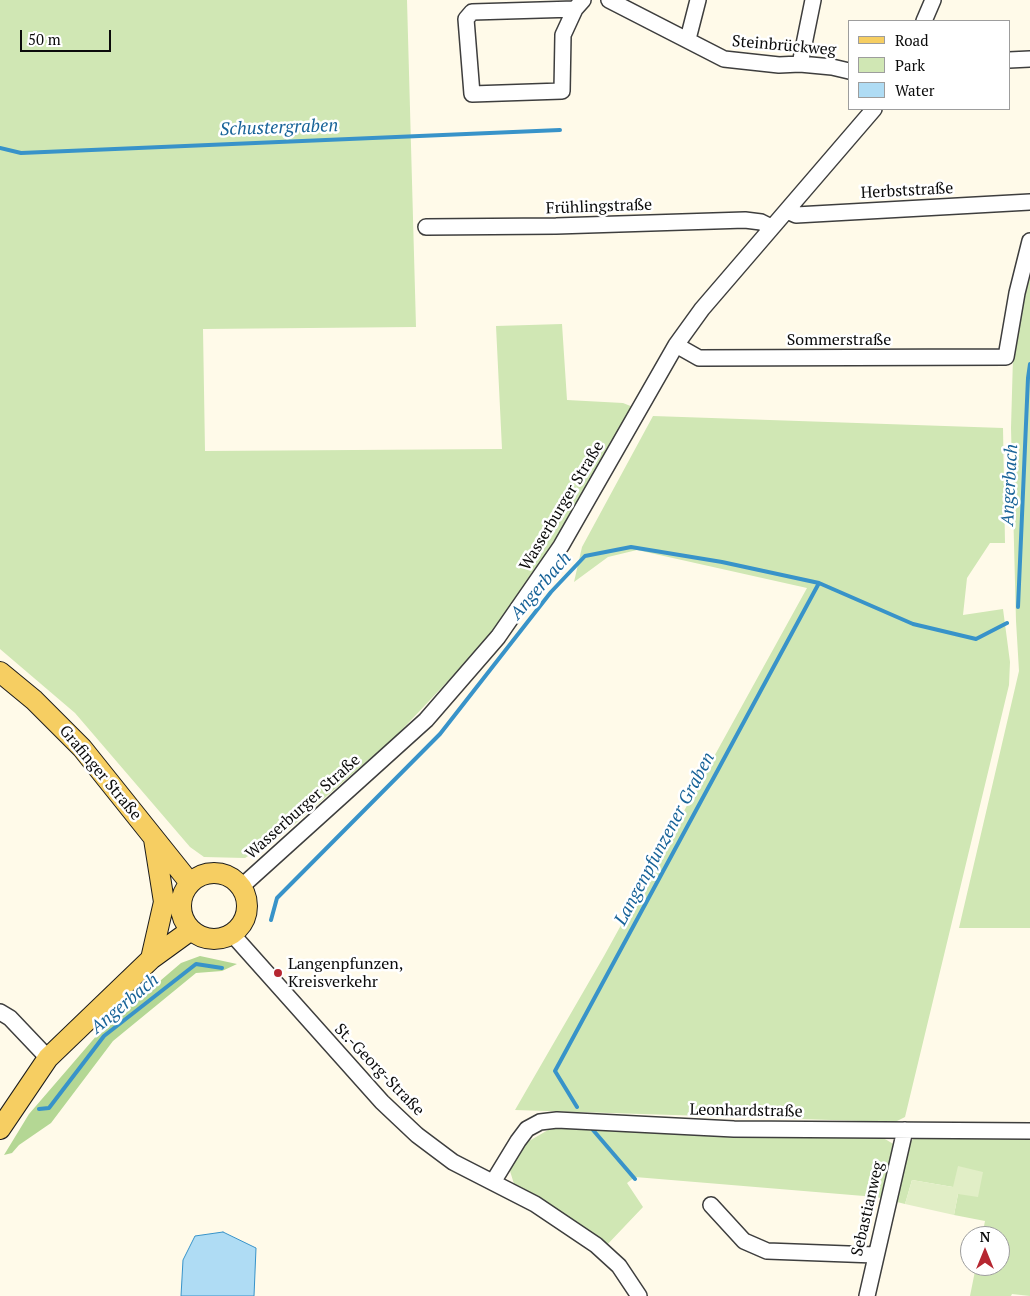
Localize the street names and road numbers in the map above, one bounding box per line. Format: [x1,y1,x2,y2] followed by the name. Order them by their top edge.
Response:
[731,32,837,60] street label: Steinbrückweg
[860,179,954,203] street label: Herbststraße
[546,196,652,218] street label: Frühlingstraße
[787,330,891,350] street label: Sommerstraße
[516,438,608,574] street label: Wasserburger Straße
[55,722,145,824] street label: Grafinger Straße
[242,750,364,864] street label: Wasserburger Straße
[330,1020,428,1120] street label: St.-Georg-Straße
[689,1100,803,1122] street label: Leonhardstraße
[848,1160,888,1258] street label: Sebastianweg

